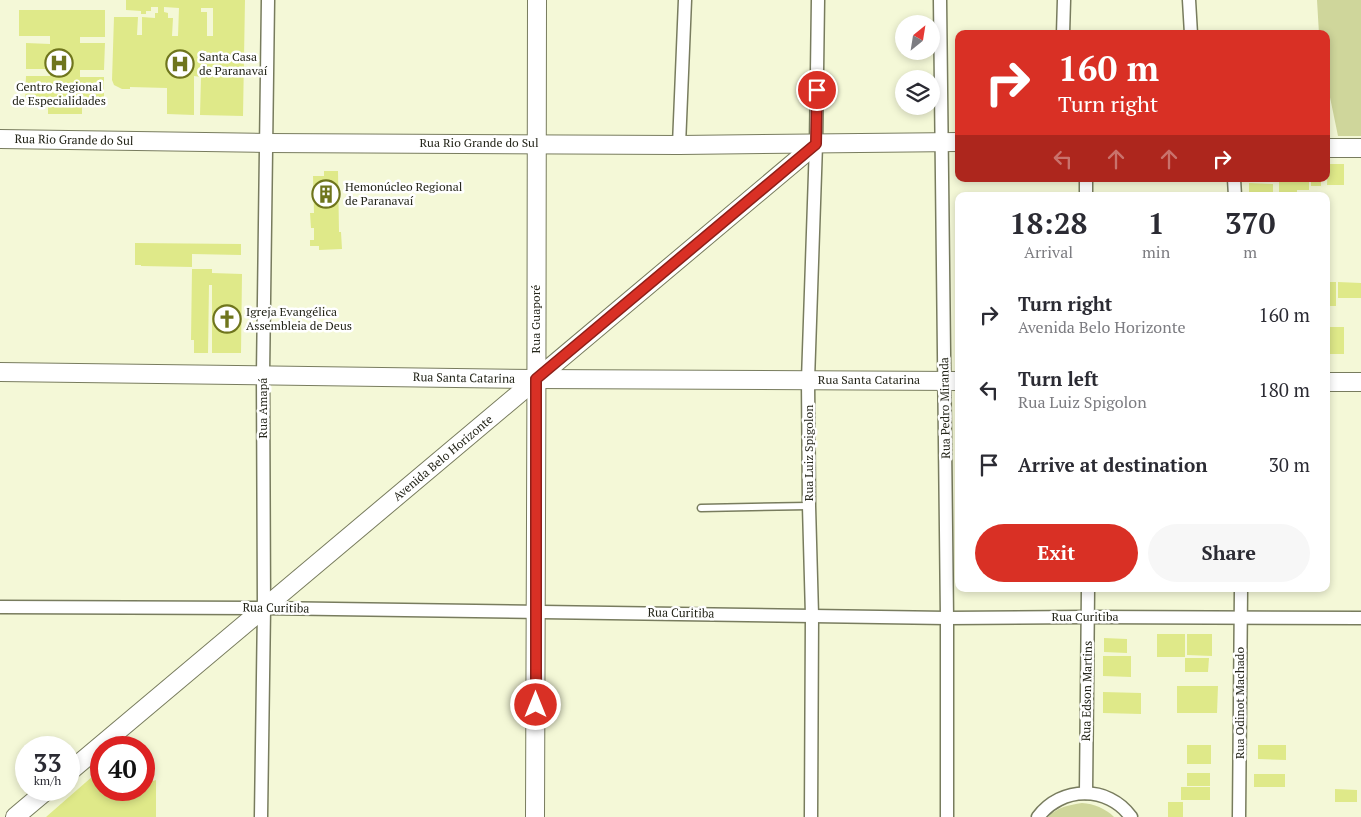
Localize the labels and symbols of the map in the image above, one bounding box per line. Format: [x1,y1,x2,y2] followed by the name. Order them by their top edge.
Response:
[895,15,940,60] north arrow
[44,48,74,78] hospital icon: Centro Regional de Especialidades
[165,49,195,79] hospital icon: Santa Casa de Paranavaí
[199,49,268,78] place label: Santa Casa de Paranavaí
[796,69,838,111] pin
[12,79,106,108] place label: Centro Regional de Especialidades
[14,131,134,148] street label: Rua Rio Grande do Sul
[419,135,539,150] street label: Rua Rio Grande do Sul
[311,179,341,209] building icon: Hemonúcleo Regional de Paranavaí
[345,179,463,208] place label: Hemonúcleo Regional de Paranavaí
[528,285,543,353] street label: Rua Guaporé
[212,304,242,334] church icon: Igreja Evangélica Assembleia de Deus
[246,304,352,333] place label: Igreja Evangélica Assembleia de Deus
[936,357,953,459] street label: Rua Pedro Miranda
[413,369,515,386] street label: Rua Santa Catarina
[818,372,920,387] street label: Rua Santa Catarina
[255,378,270,438] street label: Rua Amapá
[801,405,816,501] street label: Rua Luiz Spigolon
[390,411,496,504] street label: Avenida Belo Horizonte
[242,599,310,616] street label: Rua Curitiba
[647,604,715,621] street label: Rua Curitiba
[1051,609,1119,624] street label: Rua Curitiba
[1078,641,1095,741] street label: Rua Edson Martins
[1232,647,1247,759] street label: Rua Odinot Machado
[509,678,561,730] position arrow
[90,736,155,801] speed limit sign: 40

